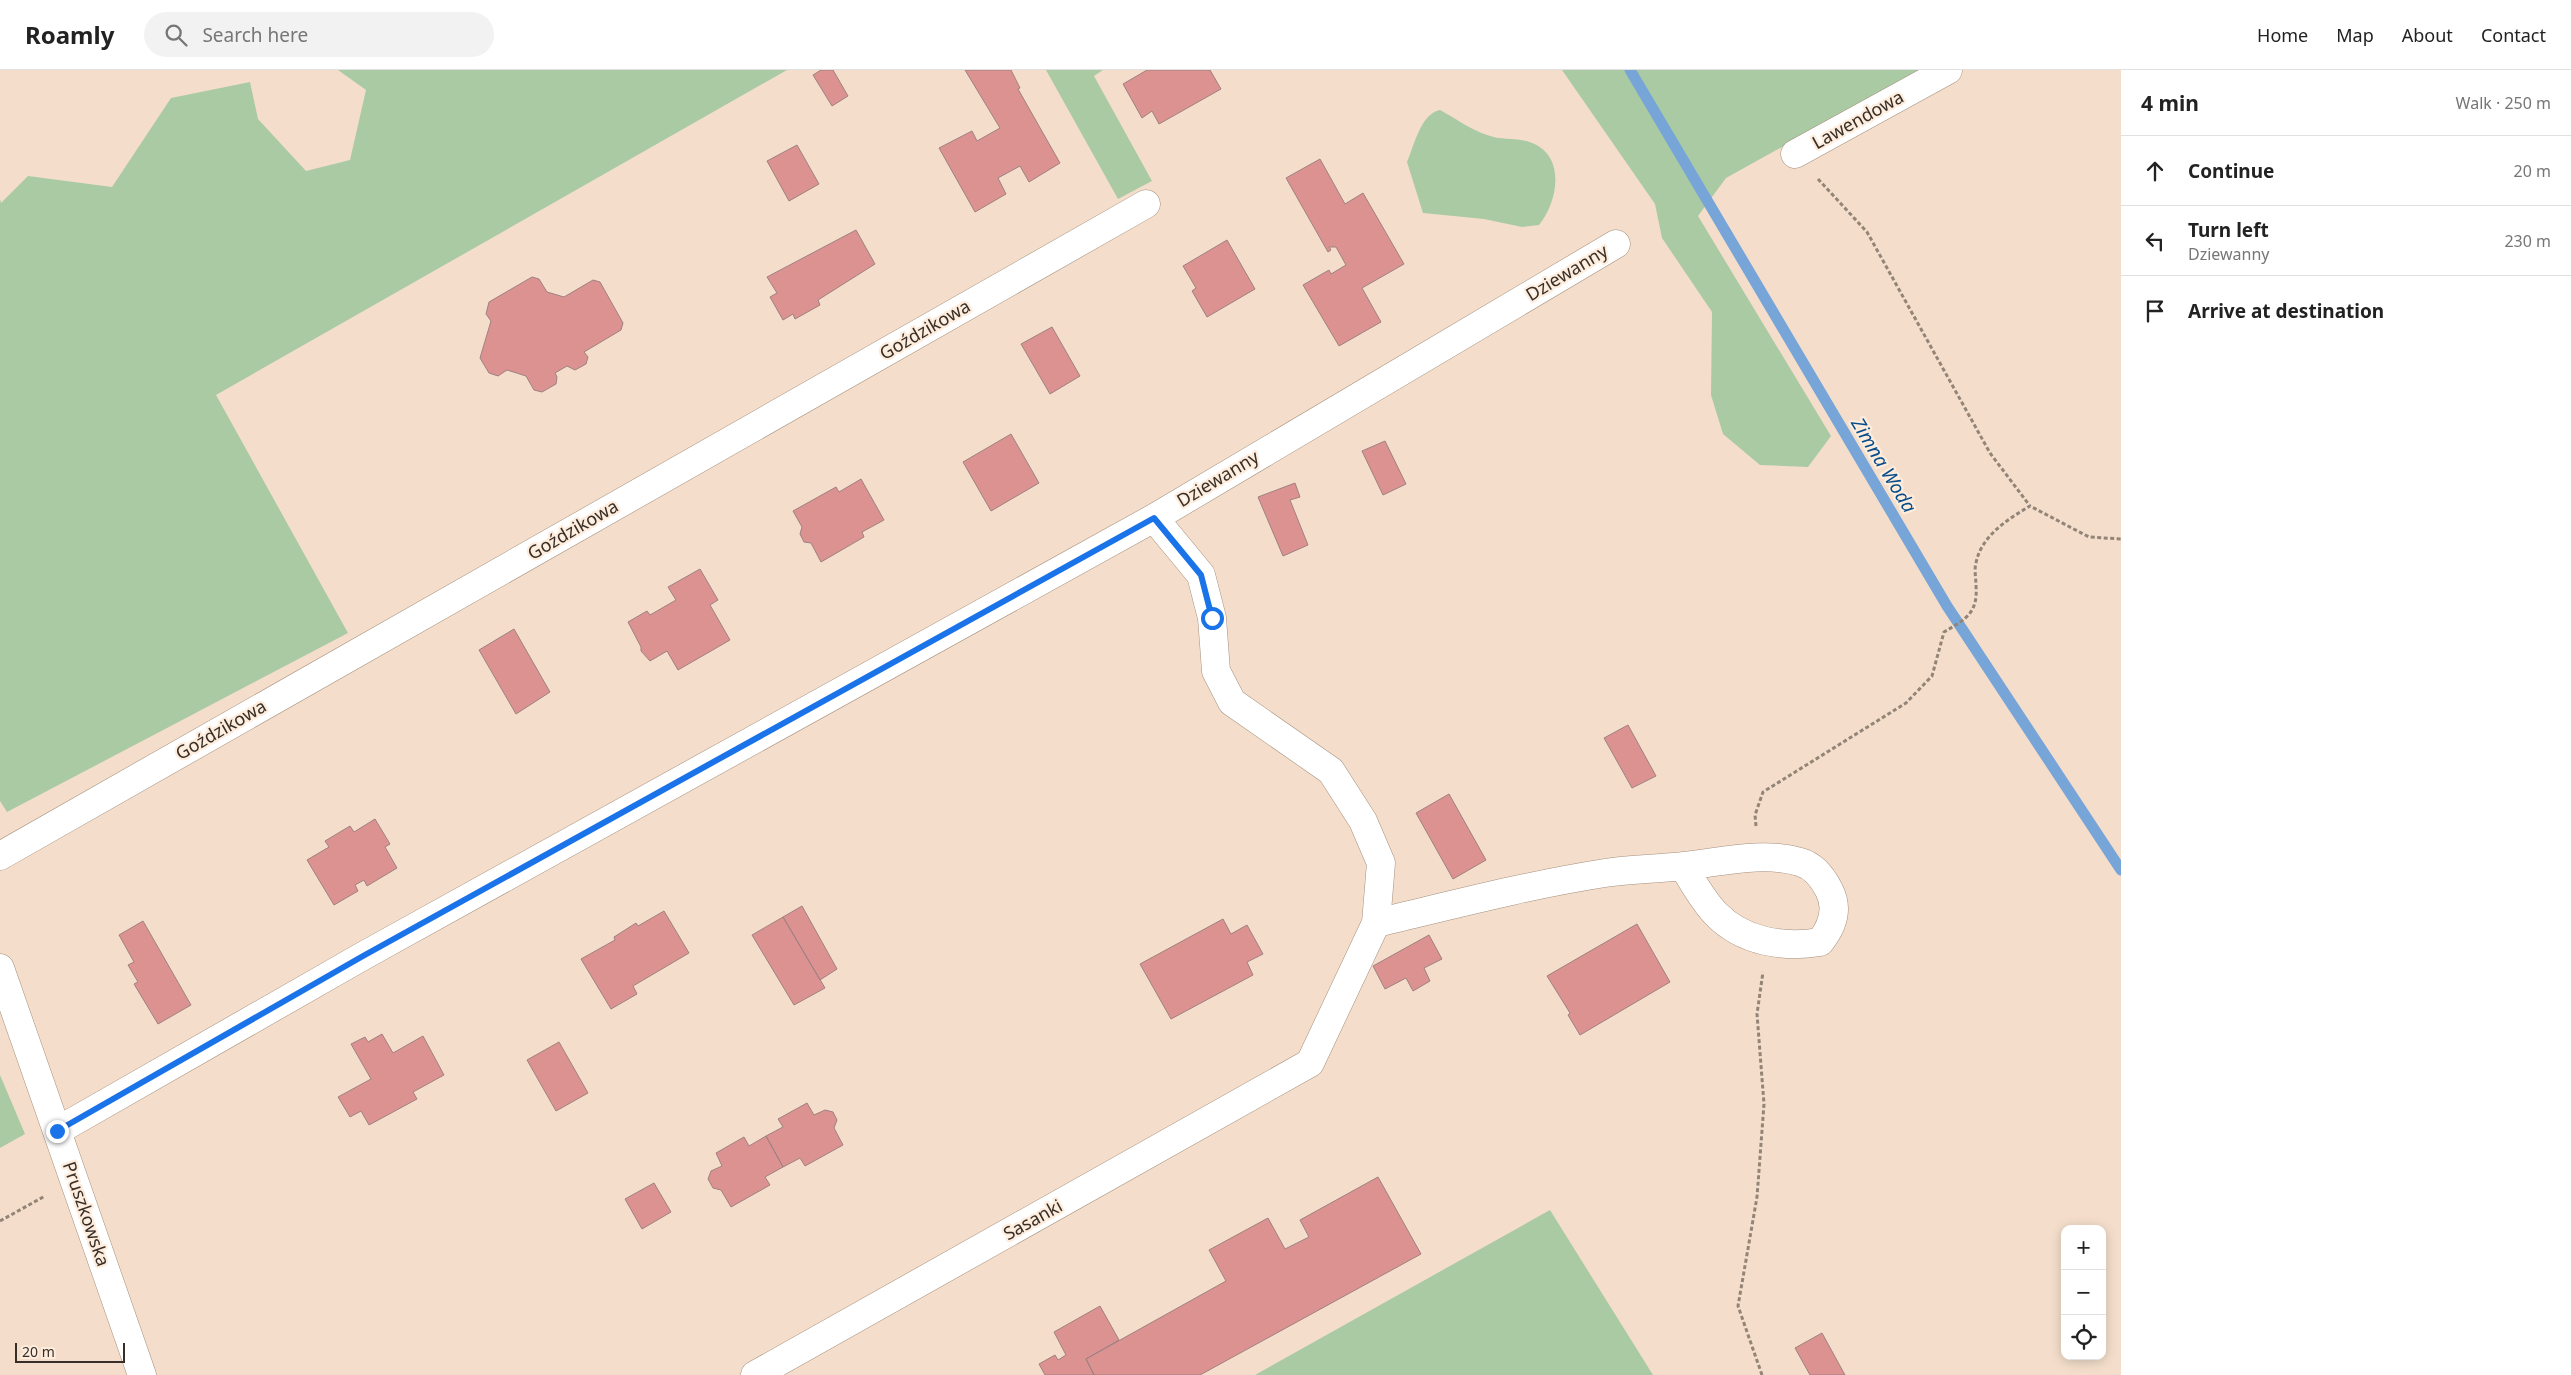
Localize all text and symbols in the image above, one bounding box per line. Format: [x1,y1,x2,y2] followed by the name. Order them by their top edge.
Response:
[144,12,494,57] search box
[25,18,114,51] text: Roamly
[162,21,190,49] icon: search
[202,22,308,48] text: Search here
[2257,23,2308,47] text: Home
[2336,23,2374,47] text: Map
[2402,23,2453,47] text: About
[2481,23,2546,47] text: Contact
[1808,84,1907,154] street label: Lawendowa
[2141,89,2199,117] text: 4 min
[2456,92,2551,114] text: Walk · 250 m
[2141,157,2169,185] icon: ahead
[2188,158,2274,184] text: Continue
[2514,160,2551,182] text: 20 m
[2188,217,2269,243] text: Turn left
[2141,227,2169,255] icon: left
[2504,230,2551,252] text: 230 m
[1521,238,1613,306] street label: Dziewanny
[2188,243,2270,265] text: Dziewanny
[875,294,974,365] street label: Goździkowa
[2141,297,2169,325] icon: arrive
[2188,298,2384,324] text: Arrive at destination
[1845,412,1923,518] water label: Zimna Woda
[1172,444,1264,512] street label: Dziewanny
[523,494,622,565] street label: Goździkowa
[1201,607,1224,630] route start
[171,694,270,765] street label: Goździkowa
[46,1120,69,1143] route end
[58,1158,116,1269] street label: Pruszkowska
[999,1193,1066,1245] street label: Sasanki
[2061,1225,2106,1360] map controls
[2061,1225,2106,1270] button: +
[2061,1270,2106,1315] button: −
[2061,1315,2106,1360] button: locate
[15,1340,125,1363] scale bar
[22,1342,55,1361] text: 20 m

